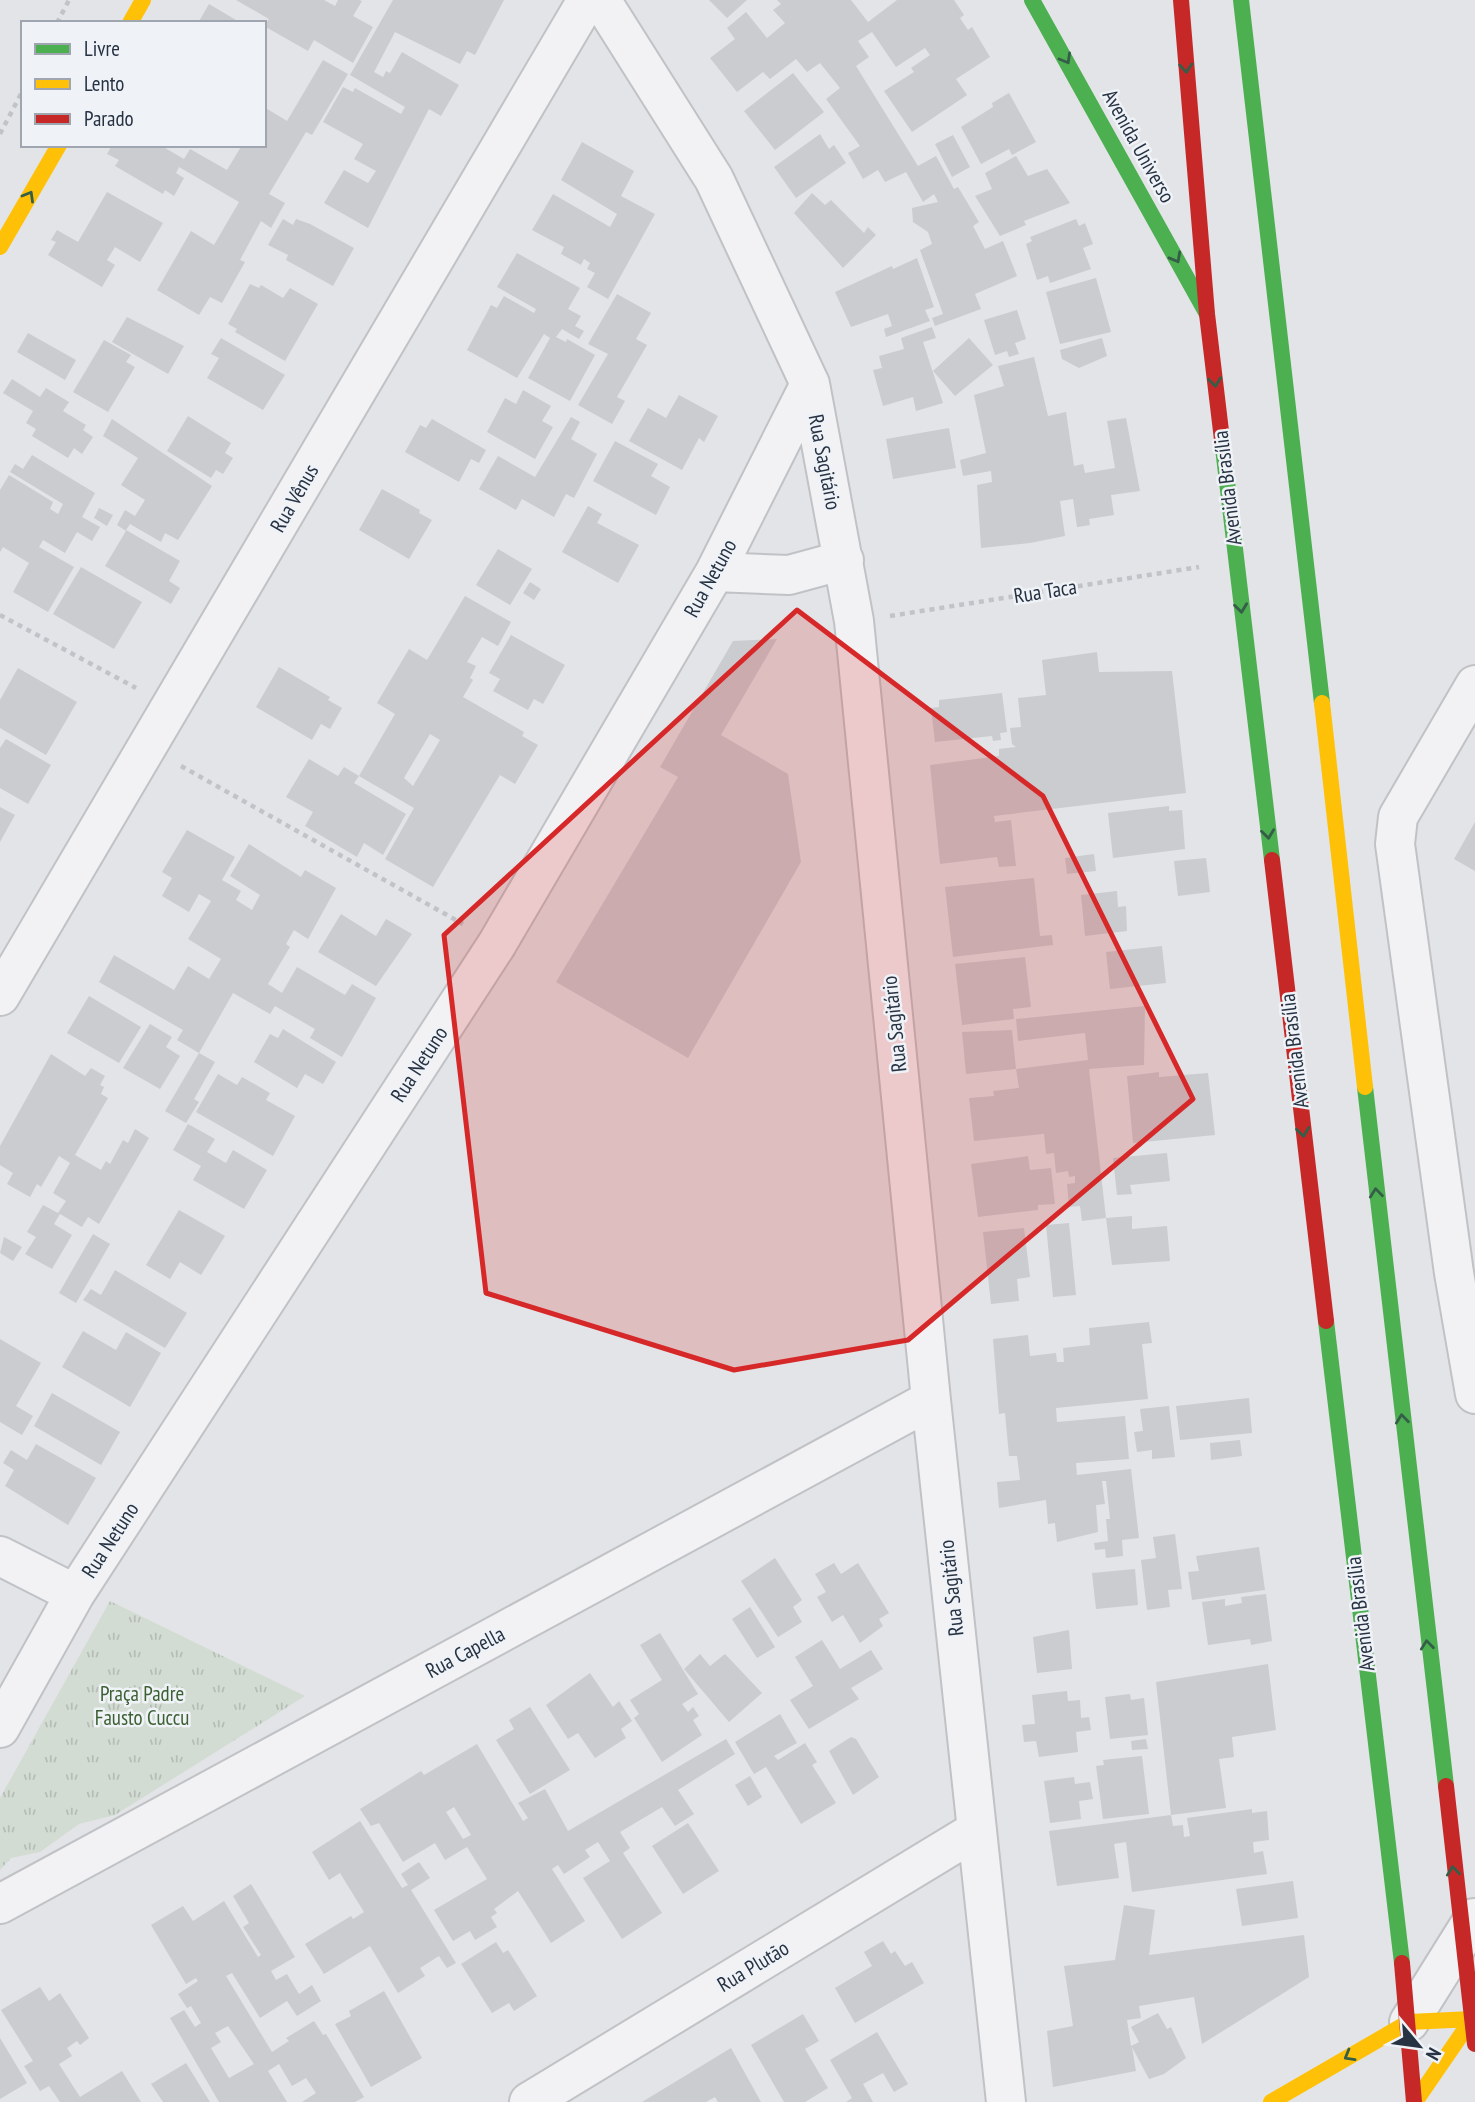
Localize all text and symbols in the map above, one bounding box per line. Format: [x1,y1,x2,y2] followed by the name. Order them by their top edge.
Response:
[21,21,266,147] legend
[84,35,120,62] text: Livre
[1058,52,1071,64] one-way arrow
[1178,63,1193,74] one-way arrow
[84,70,124,97] text: Lento
[1097,85,1181,207] street label: Avenida Universo
[84,105,134,132] text: Parado
[21,191,34,204] one-way arrow
[1168,251,1181,263] one-way arrow
[1207,376,1222,388] one-way arrow
[803,412,847,512] street label: Rua Sagitário
[1207,429,1247,547] street label: Avenida Brasília
[264,459,324,537] street label: Rua Vênus
[678,534,742,622] street label: Rua Netuno
[1012,573,1078,609] street label: Rua Taca
[1234,602,1249,613] one-way arrow
[1261,828,1276,839] one-way arrow
[876,975,912,1073] street label: Rua Sagitário
[1274,992,1314,1110] street label: Avenida Brasília
[384,1021,454,1107] street label: Rua Netuno
[1296,1127,1311,1138] one-way arrow
[1369,1187,1384,1199] one-way arrow
[1394,1413,1409,1425] one-way arrow
[75,1497,145,1583] street label: Rua Netuno
[933,1539,969,1637] street label: Rua Sagitário
[1340,1555,1380,1673] street label: Avenida Brasília
[421,1620,509,1684] street label: Rua Capella
[1420,1639,1435,1651] one-way arrow
[95,1680,189,1731] park label: Praça Padre Fausto Cuccu
[1446,1865,1461,1876] one-way arrow
[712,1934,794,1998] street label: Rua Plutão
[1384,2011,1454,2081] north arrow
[1421,2044,1447,2065] text: N
[1344,2048,1357,2061] one-way arrow

